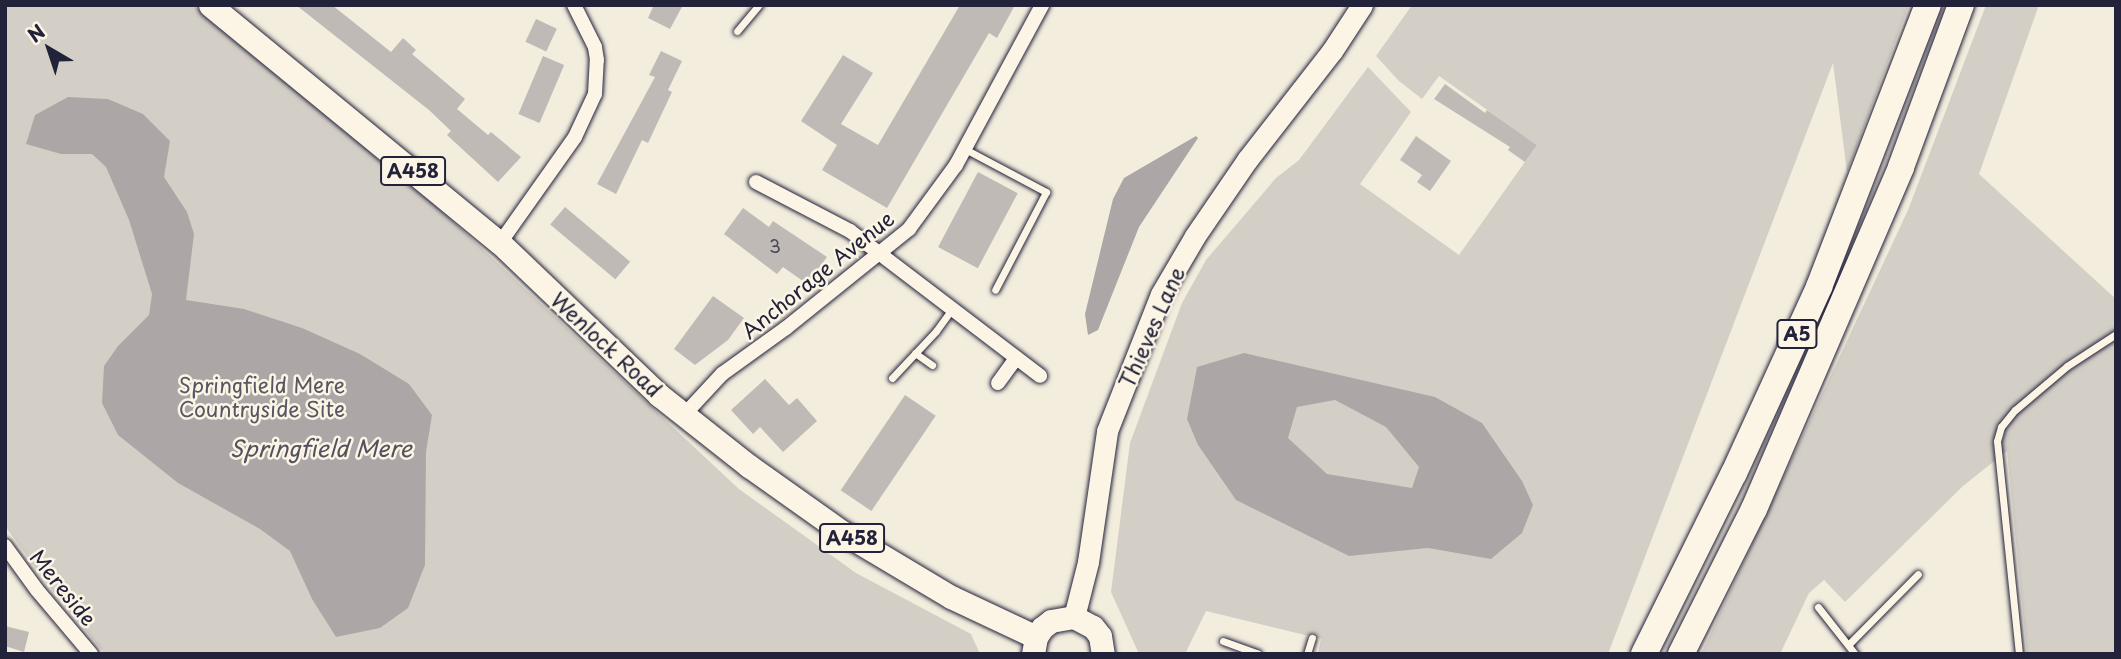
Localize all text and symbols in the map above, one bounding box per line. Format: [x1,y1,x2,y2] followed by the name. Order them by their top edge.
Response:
[14,14,84,84] north arrow
[21,17,50,48] text: N
[380,155,446,186] road number: A458
[736,205,898,343] street label: Anchorage Avenue
[769,235,781,257] house number: 3
[1113,262,1189,392] street label: Thieves Lane
[546,286,668,402] street label: Wenlock Road
[1776,318,1818,350] road number: A5
[179,371,345,421] park label: Springfield Mere Countryside Site
[230,434,412,462] water label: Springfield Mere
[819,523,885,554] road number: A458
[26,544,102,630] street label: Mereside

